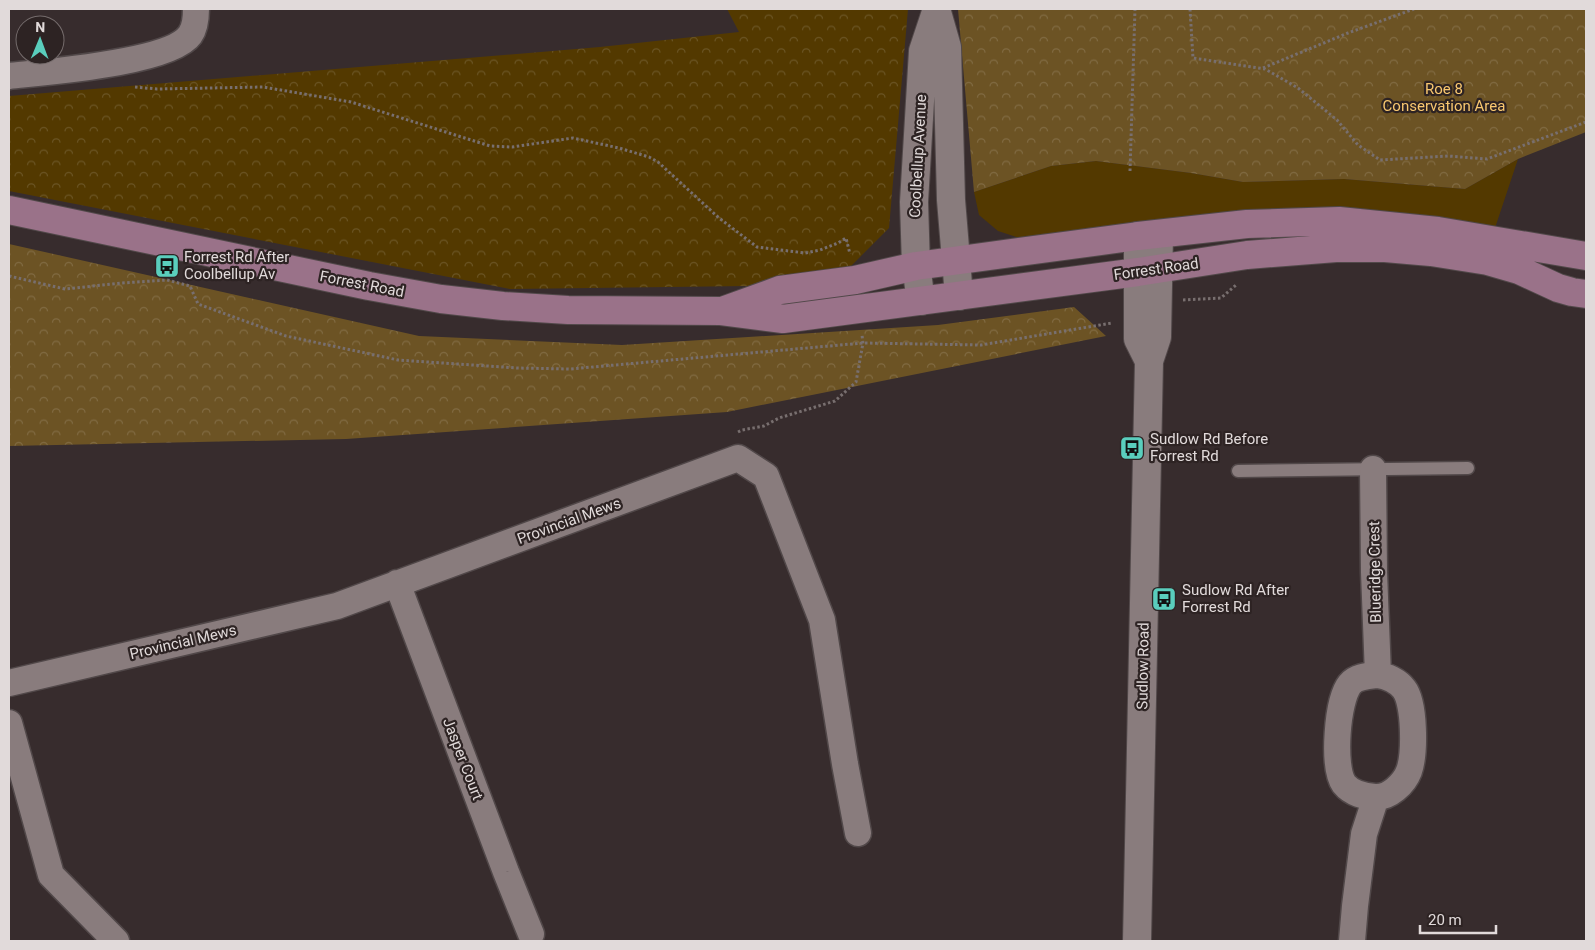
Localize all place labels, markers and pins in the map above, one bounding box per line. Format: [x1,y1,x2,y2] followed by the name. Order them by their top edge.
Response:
[184,248,289,283] place label: Forrest Rd After Coolbellup Av
[154,253,180,279] bus stop icon: Forrest Rd After Coolbellup Av
[1150,430,1268,465] place label: Sudlow Rd Before Forrest Rd
[1119,435,1145,461] bus stop icon: Sudlow Rd Before Forrest Rd
[1182,581,1289,616] place label: Sudlow Rd After Forrest Rd
[1151,586,1177,612] bus stop icon: Sudlow Rd After Forrest Rd

